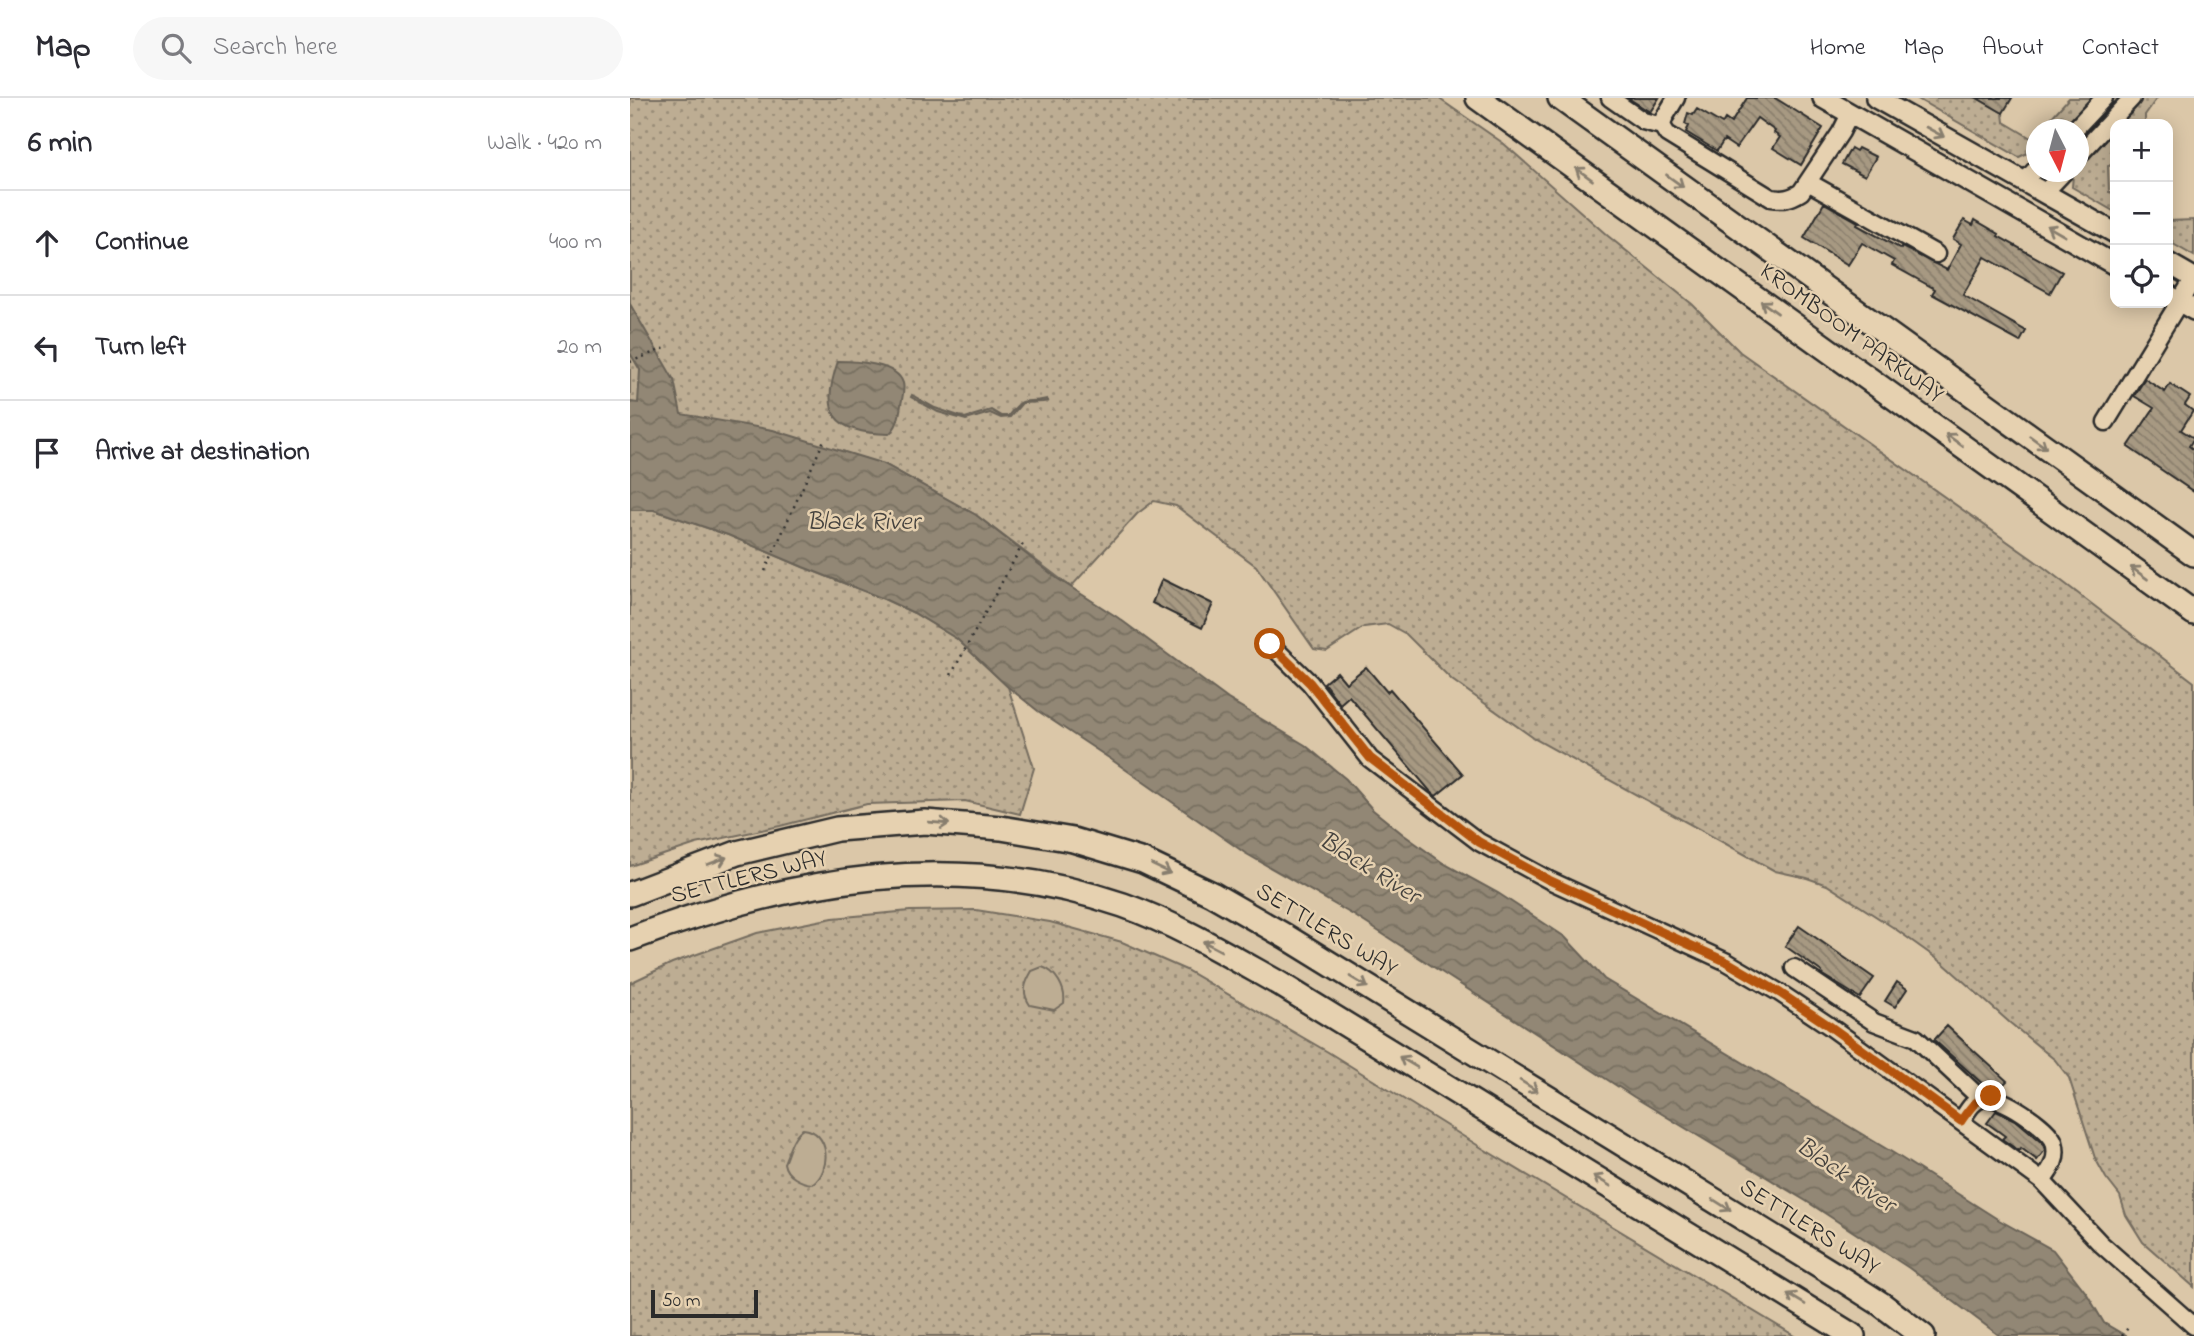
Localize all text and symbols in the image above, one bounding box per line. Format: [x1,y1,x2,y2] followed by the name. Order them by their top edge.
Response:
[133,17,623,80] search box
[35,24,91,72] text: Map
[157,29,195,67] icon: search
[213,29,337,67] text: Search here
[1810,31,1866,66] text: Home
[1904,31,1944,66] text: Map
[1982,31,2044,66] text: About
[2082,31,2159,66] text: Contact
[2026,119,2089,182] north arrow
[2110,119,2173,308] map controls
[2110,119,2173,182] button: +
[28,122,92,166] text: 6 min
[1925,125,1945,139] one-way arrow
[487,127,602,160] text: Walk · 420 m
[1575,167,1594,182] one-way arrow
[1665,174,1684,188] one-way arrow
[2110,182,2173,245] button: −
[28,224,66,262] icon: ahead
[95,224,188,262] text: Continue
[2046,224,2067,237] one-way arrow
[549,226,602,259] text: 400 m
[2110,245,2173,308] button: locate
[1752,255,1950,413] street label: KROMBOOM PARKWAY
[1760,300,1779,314] one-way arrow
[28,329,66,367] icon: left
[95,329,186,367] text: Turn left
[557,331,602,364] text: 20 m
[1945,433,1964,447] one-way arrow
[28,434,66,472] icon: arrive
[95,434,310,472] text: Arrive at destination
[2028,435,2047,449] one-way arrow
[806,504,923,542] water label: Black River
[2130,566,2149,580] one-way arrow
[1254,628,1285,659] route start
[928,817,950,830] one-way arrow
[1311,823,1430,917] water label: Black River
[667,842,831,914] street label: SETTLERS WAY
[705,854,727,866] one-way arrow
[1150,863,1171,877] one-way arrow
[1248,875,1404,987] street label: SETTLERS WAY
[1202,939,1223,952] one-way arrow
[1348,975,1368,989] one-way arrow
[1398,1054,1418,1068] one-way arrow
[1518,1079,1538,1093] one-way arrow
[1975,1080,2006,1111] route end
[1787,1129,1905,1225] water label: Black River
[1732,1171,1886,1285] street label: SETTLERS WAY
[1592,1173,1612,1187] one-way arrow
[1712,1199,1732,1213] one-way arrow
[651,1287,758,1319] scale bar
[662,1288,701,1315] text: 50 m
[1786,1292,1806,1306] one-way arrow

